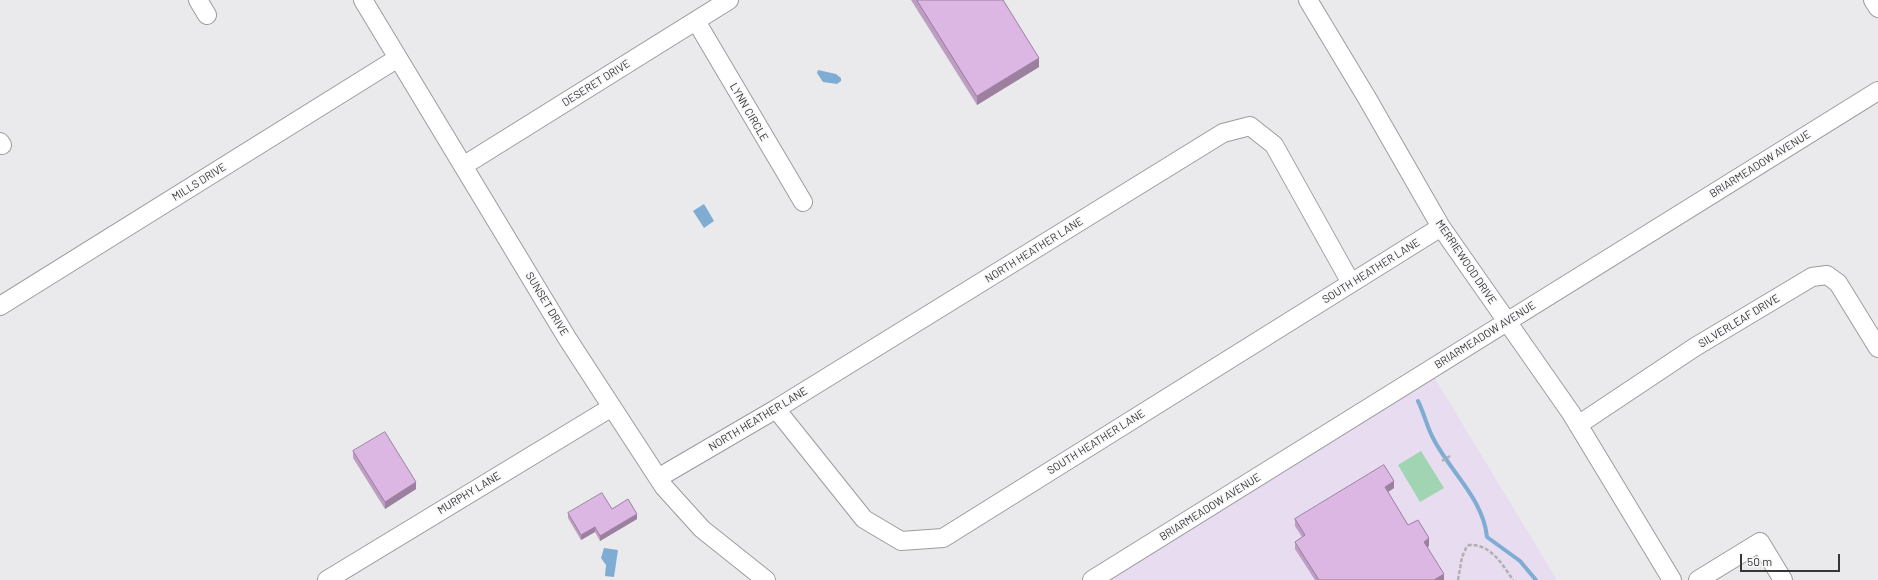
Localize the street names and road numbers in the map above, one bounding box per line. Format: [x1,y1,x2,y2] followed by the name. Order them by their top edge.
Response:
[560,57,632,109] street label: DESERET DRIVE
[727,81,771,143] street label: LYNN CIRCLE
[1707,127,1813,201] street label: BRIARMEADOW AVENUE
[170,160,228,204] street label: MILLS DRIVE
[983,215,1085,285] street label: NORTH HEATHER LANE
[1433,217,1499,307] street label: MERRIEWOOD DRIVE
[1320,236,1422,306] street label: SOUTH HEATHER LANE
[523,270,571,338] street label: SUNSET DRIVE
[1696,292,1782,350] street label: SILVERLEAF DRIVE
[1432,298,1538,372] street label: BRIARMEADOW AVENUE
[706,384,810,454] street label: NORTH HEATHER LANE
[1045,407,1147,477] street label: SOUTH HEATHER LANE
[435,469,503,517] street label: MURPHY LANE
[1157,470,1263,544] street label: BRIARMEADOW AVENUE

